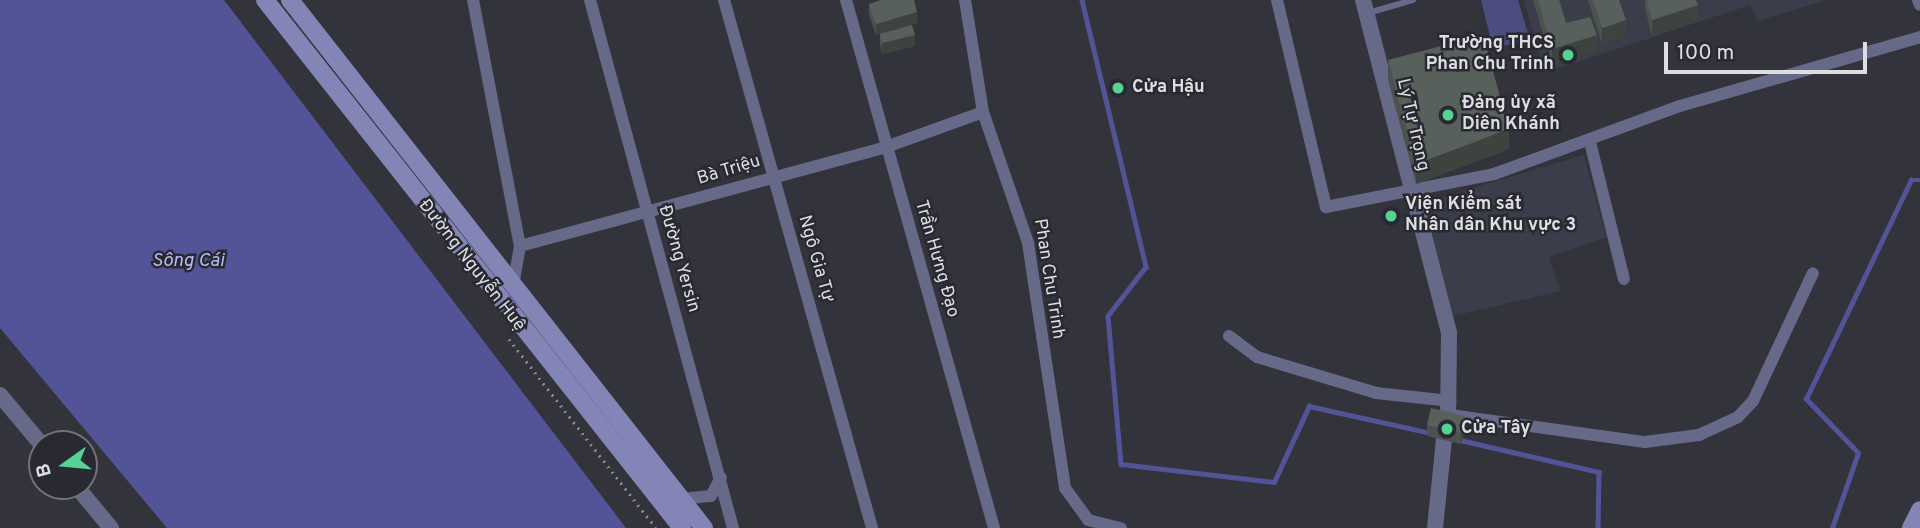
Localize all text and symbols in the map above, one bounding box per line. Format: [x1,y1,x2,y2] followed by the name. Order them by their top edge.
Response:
[1668,28,1871,72] scale bar
[1426,34,1554,76] place label: Trường THCS Phan Chu Trinh
[1677,40,1734,67] text: 100 m
[1560,47,1576,63] marker: Trường THCS Phan Chu Trinh
[1391,76,1433,174] street label: Lý Tự Trọng
[1132,77,1205,99] place label: Cửa Hậu
[1110,80,1126,96] marker: Cửa Hậu
[1462,94,1560,136] place label: Đảng ủy xã Diên Khánh
[1440,107,1456,123] marker: Đảng ủy xã Diên Khánh
[694,151,764,191] street label: Bà Triệu
[1405,195,1576,238] place label: Viện Kiểm sát Nhân dân Khu vực 3
[413,196,529,336] street label: Đường Nguyễn Huệ
[909,198,963,320] street label: Trần Hưng Đạo
[652,203,704,315] street label: Đường Yersin
[1383,208,1399,224] marker: Viện Kiểm sát Nhân dân Khu vực 3
[792,213,838,305] street label: Ngô Gia Tự
[1028,217,1068,341] street label: Phan Chu Trinh
[152,251,224,273] water label: Sông Cái
[1461,418,1530,440] place label: Cửa Tây
[1439,421,1455,437] marker: Cửa Tây
[28,430,98,500] north arrow
[31,460,58,479] text: B

